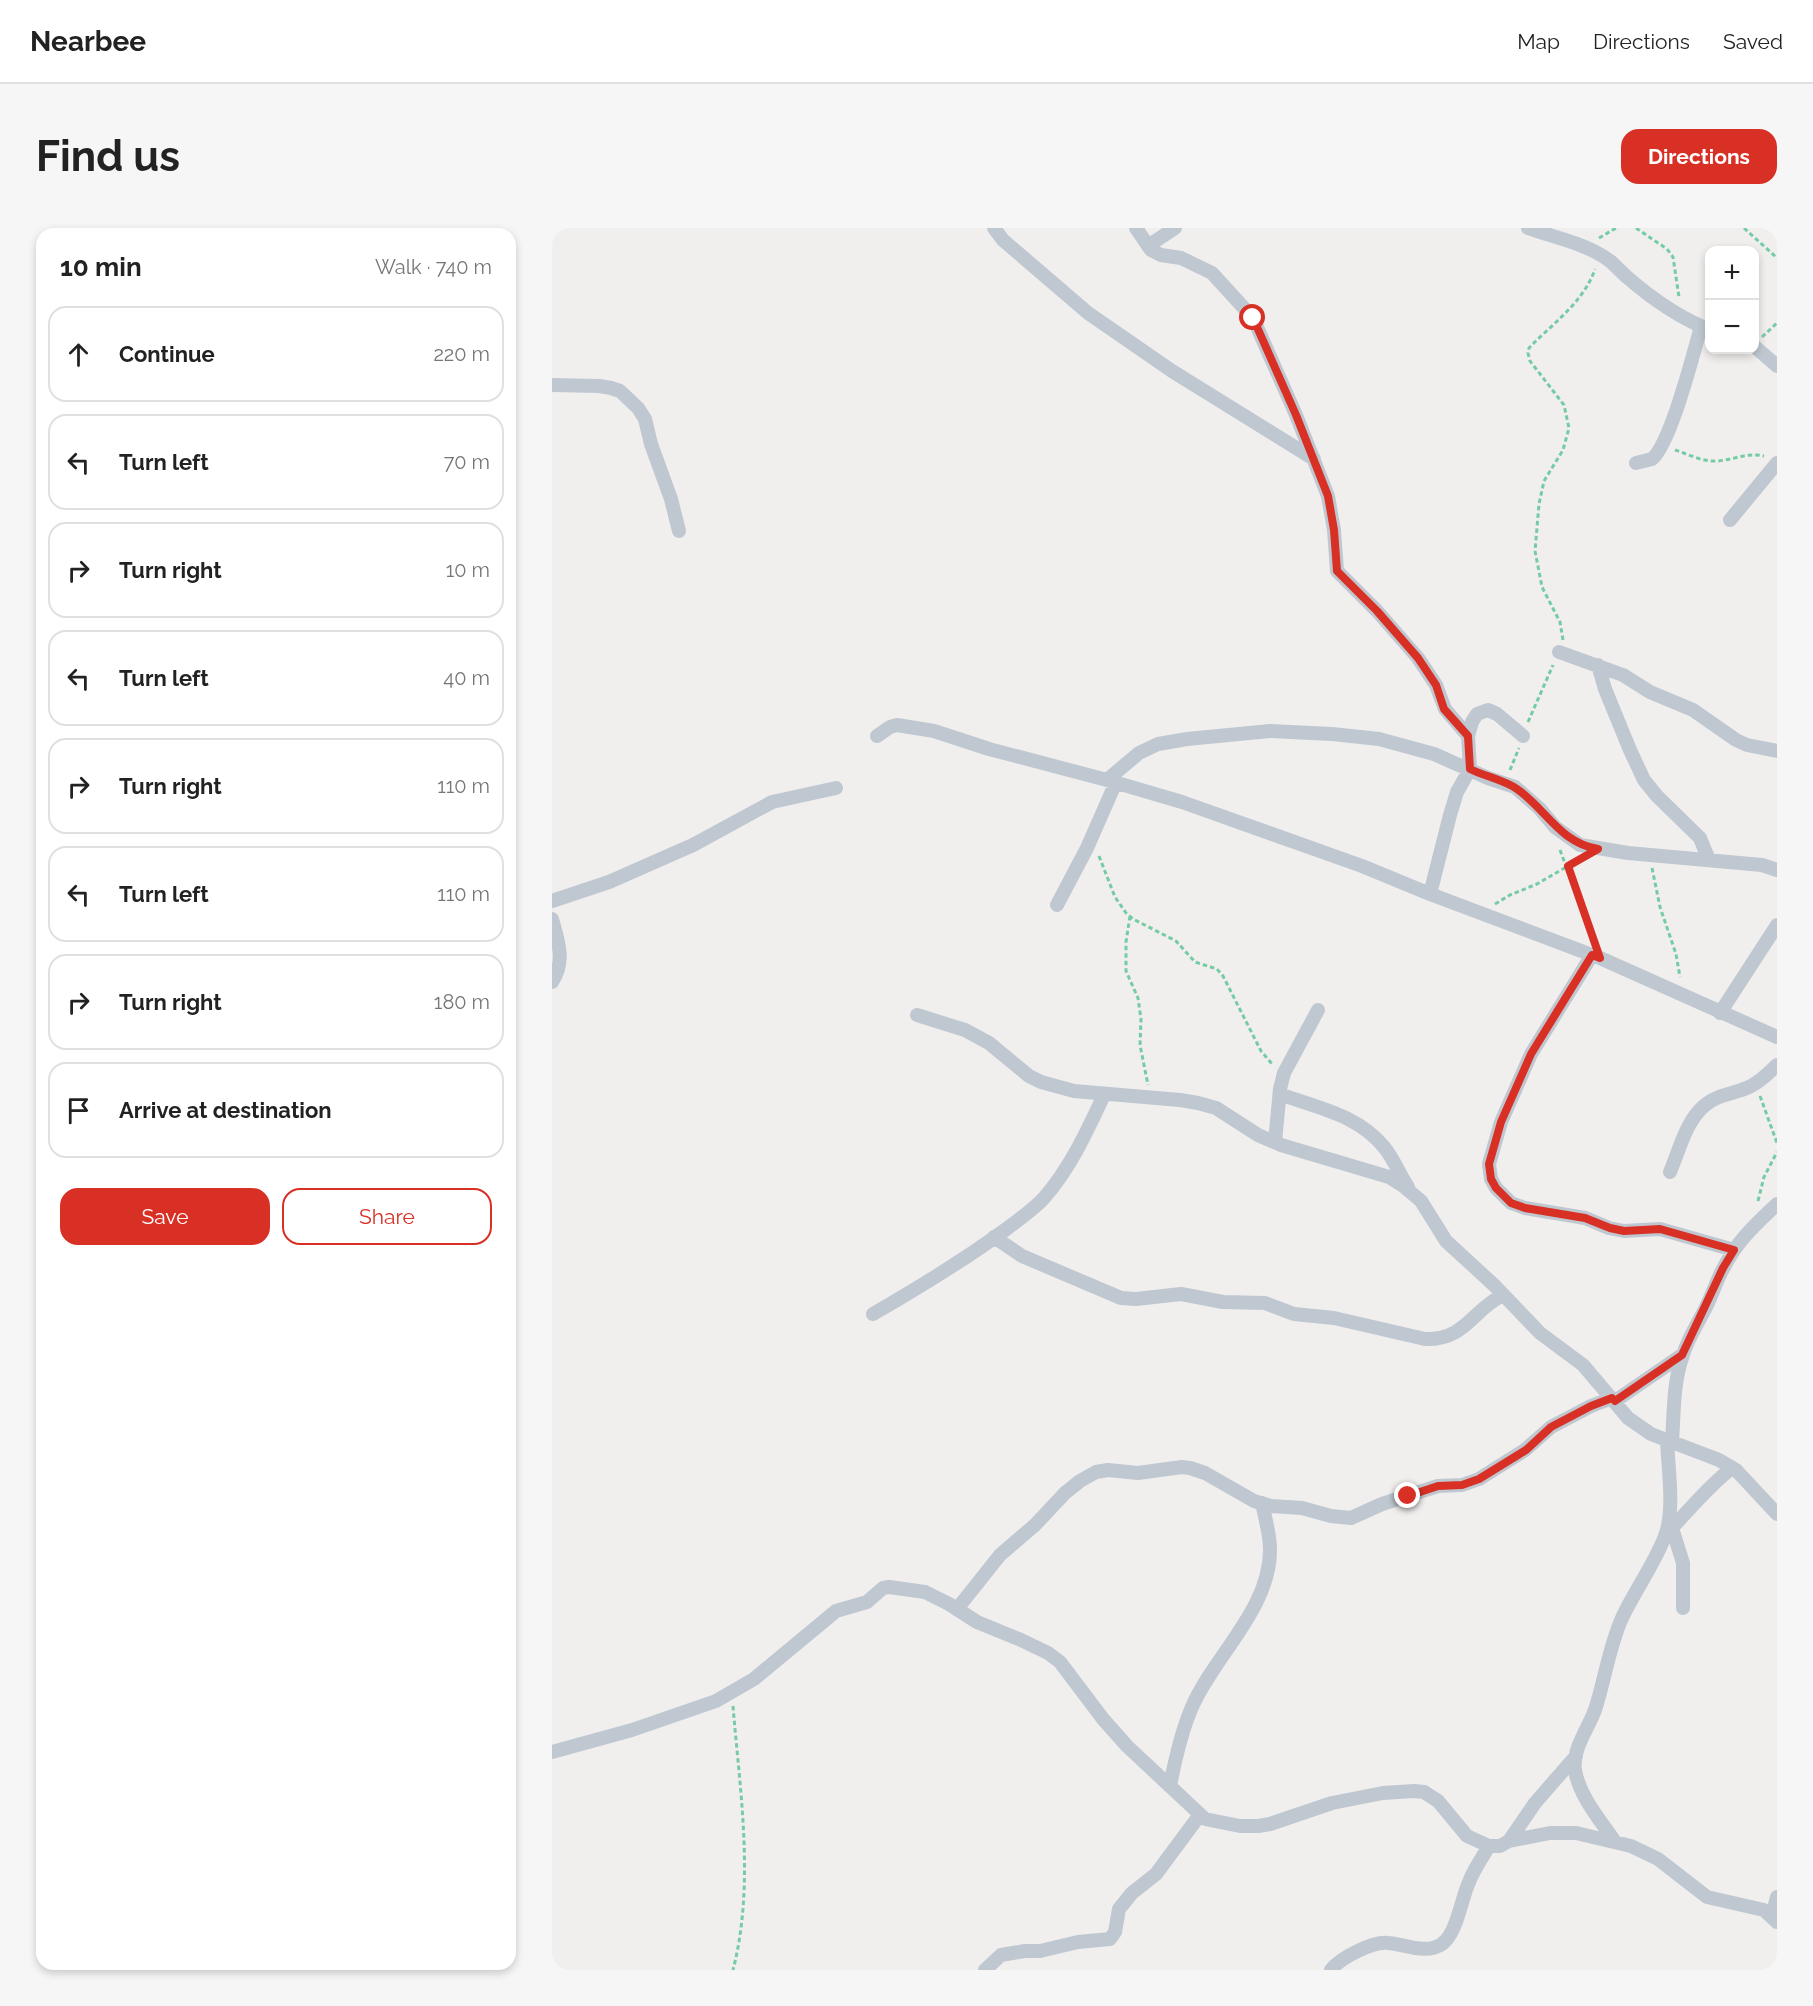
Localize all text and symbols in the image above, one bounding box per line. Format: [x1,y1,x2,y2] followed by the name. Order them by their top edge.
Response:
[30,25,146,58] text: Nearbee
[1517,29,1560,54] text: Map
[1593,29,1690,54] text: Directions
[1723,29,1783,54] text: Saved
[1621,129,1777,184] button: Directions
[36,132,180,181] text: Find us
[1705,246,1759,354] map controls
[1705,246,1759,300] button: +
[60,252,142,282] text: 10 min
[375,255,492,279] text: Walk · 740 m
[1705,300,1759,354] button: −
[1239,304,1265,330] route start
[62,338,95,371] icon: ahead
[119,341,215,367] text: Continue
[433,342,490,366] text: 220 m
[62,446,95,479] icon: left
[119,449,209,475] text: Turn left
[444,450,490,474] text: 70 m
[62,554,95,587] icon: right
[119,557,222,583] text: Turn right
[446,558,490,582] text: 10 m
[62,662,95,695] icon: left
[119,665,209,691] text: Turn left
[443,666,490,690] text: 40 m
[62,770,95,803] icon: right
[119,773,222,799] text: Turn right
[437,774,490,798] text: 110 m
[62,878,95,911] icon: left
[119,881,209,907] text: Turn left
[437,882,490,906] text: 110 m
[62,986,95,1019] icon: right
[119,989,222,1015] text: Turn right
[434,990,490,1014] text: 180 m
[62,1094,95,1127] icon: arrive
[119,1097,332,1123] text: Arrive at destination
[60,1188,270,1245] button: Save
[282,1188,492,1245] button: Share
[1394,1482,1420,1508] route end

